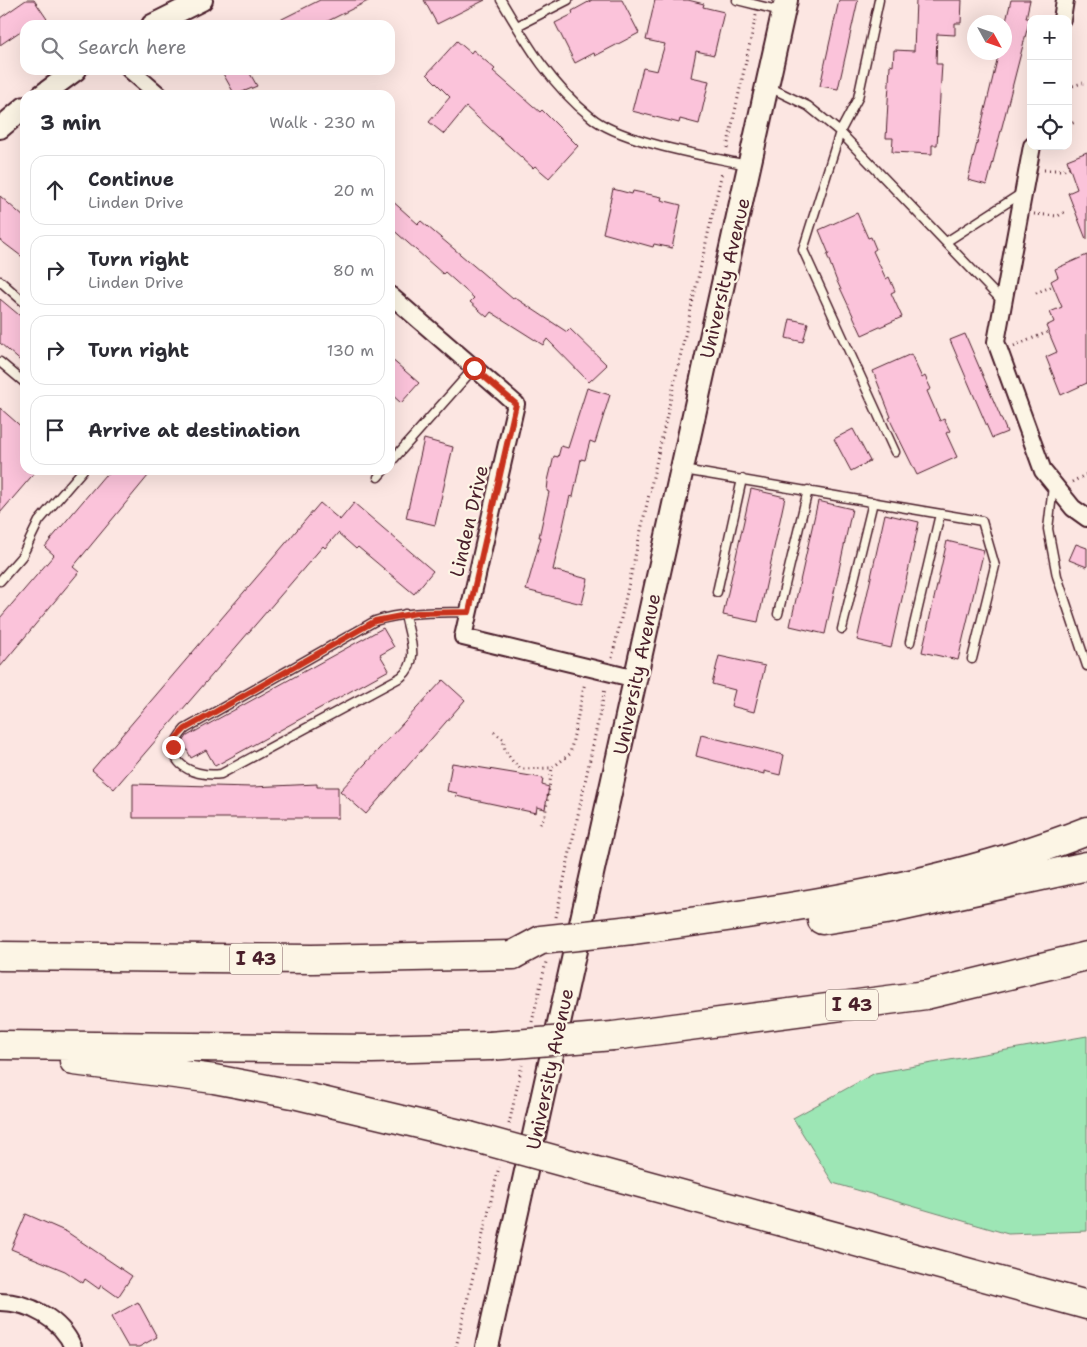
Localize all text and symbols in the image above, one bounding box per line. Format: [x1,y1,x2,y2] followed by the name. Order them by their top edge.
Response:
[967,15,1012,60] north arrow
[1027,15,1072,150] map controls
[1027,15,1072,60] button: +
[20,20,395,75] search box
[38,34,66,62] icon: search
[78,35,187,60] text: Search here
[1027,60,1072,105] button: −
[1027,105,1072,150] button: locate
[40,109,101,137] text: 3 min
[269,112,375,133] text: Walk · 230 m
[88,167,174,192] text: Continue
[41,176,69,204] icon: ahead
[333,180,374,201] text: 20 m
[88,192,184,213] text: Linden Drive
[694,195,756,361] street label: University Avenue
[88,247,189,272] text: Turn right
[41,256,69,284] icon: right
[333,260,374,281] text: 80 m
[88,272,184,293] text: Linden Drive
[41,336,69,364] icon: right
[88,338,189,363] text: Turn right
[327,340,374,361] text: 130 m
[463,357,486,380] route start
[41,416,69,444] icon: arrive
[88,418,300,443] text: Arrive at destination
[444,463,494,579] street label: Linden Drive
[608,591,666,757] street label: University Avenue
[162,736,185,759] route end
[230,944,282,974] road number: I 43
[521,986,579,1152] street label: University Avenue
[826,990,878,1020] road number: I 43

